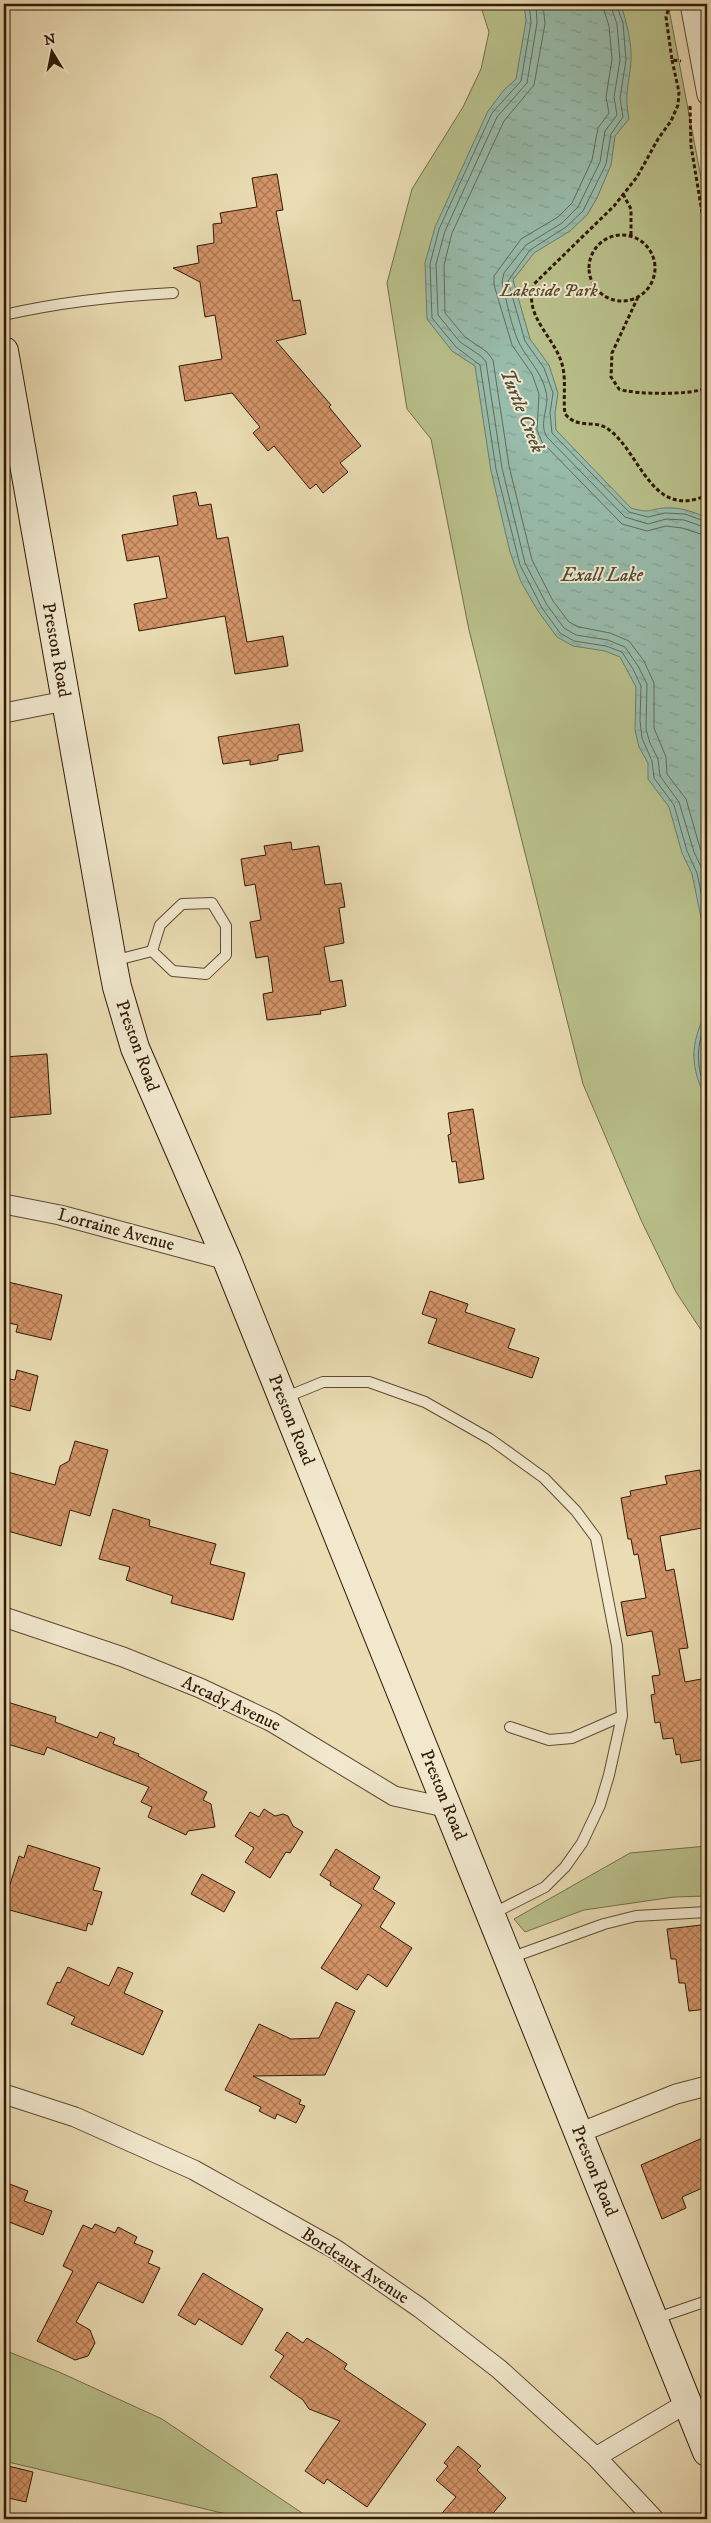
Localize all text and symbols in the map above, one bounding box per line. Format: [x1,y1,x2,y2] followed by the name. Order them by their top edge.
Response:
[28,28,78,78] north arrow
[43,30,58,50] text: N
[499,280,598,302] park label: Lakeside Park
[495,366,549,456] water label: Turtle Creek
[560,564,643,587] water label: Exall Lake
[37,601,75,699] street label: Preston Road
[110,997,164,1095] street label: Preston Road
[55,1204,177,1256] street label: Lorraine Avenue
[263,1372,319,1468] street label: Preston Road
[178,1671,284,1737] street label: Arcady Avenue
[415,1747,471,1843] street label: Preston Road
[566,2123,622,2219] street label: Preston Road
[297,2223,413,2309] street label: Bordeaux Avenue

